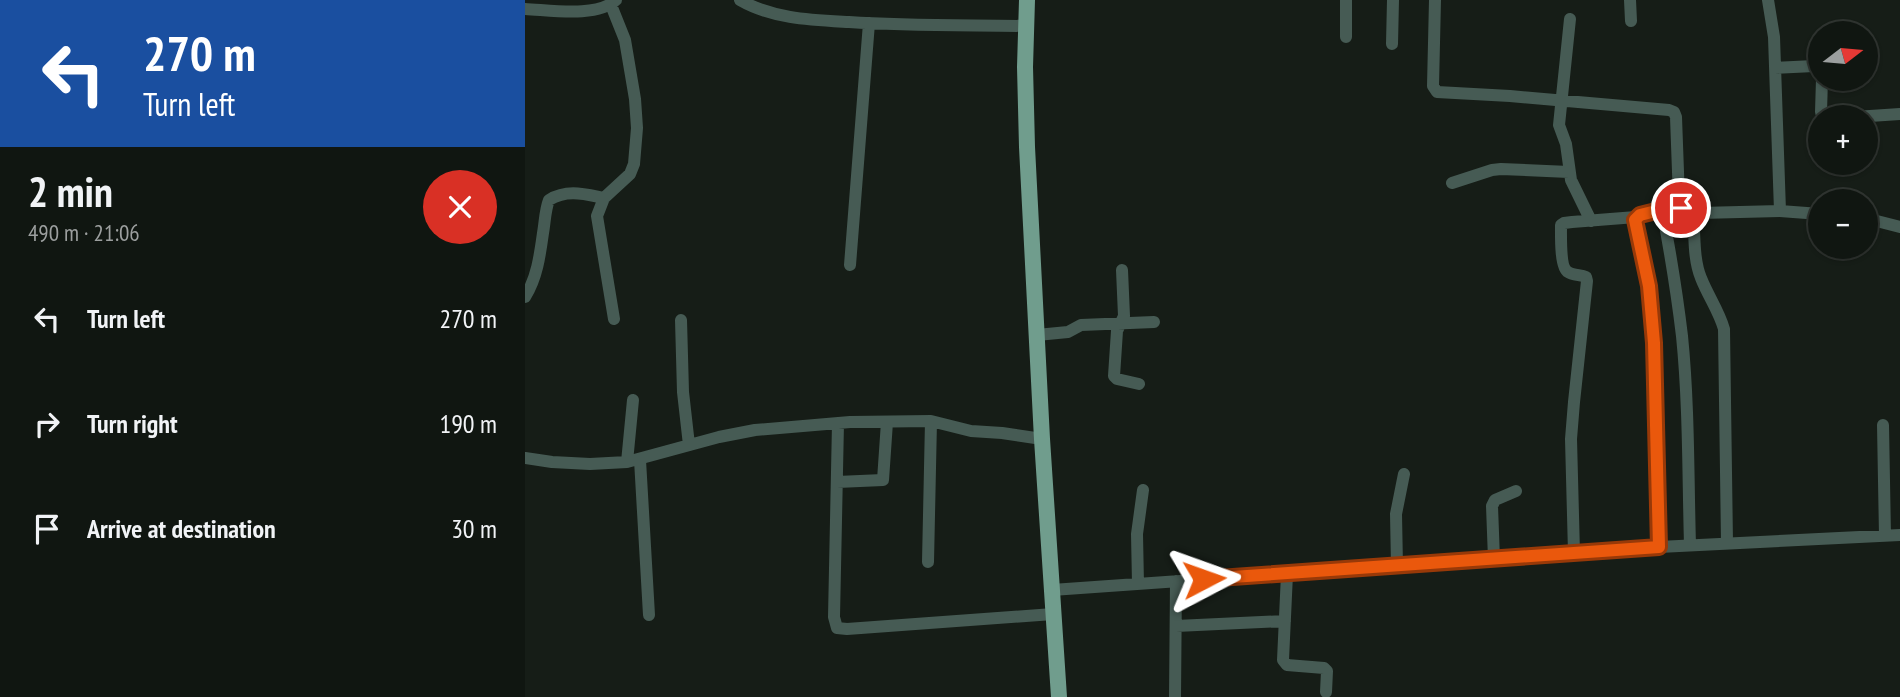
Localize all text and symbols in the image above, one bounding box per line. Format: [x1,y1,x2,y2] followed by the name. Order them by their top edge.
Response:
[143,21,256,85] text: 270 m
[1808,21,1878,91] north arrow
[1808,21,1878,259] map controls
[28,28,119,119] icon: left
[143,83,235,125] text: Turn left
[1808,105,1878,175] button: +
[28,164,113,219] text: 2 min
[423,170,497,244] button: close
[1651,178,1711,238] pin
[1662,189,1700,227] icon: arrive
[1808,189,1878,259] button: −
[28,218,140,247] text: 490 m · 21:06
[28,300,66,338] icon: left
[87,302,165,335] text: Turn left
[439,302,497,335] text: 270 m
[28,405,66,443] icon: right
[87,407,178,440] text: Turn right
[439,407,497,440] text: 190 m
[28,510,66,548] icon: arrive
[87,512,276,545] text: Arrive at destination
[451,512,497,545] text: 30 m
[1167,542,1241,616] position arrow

